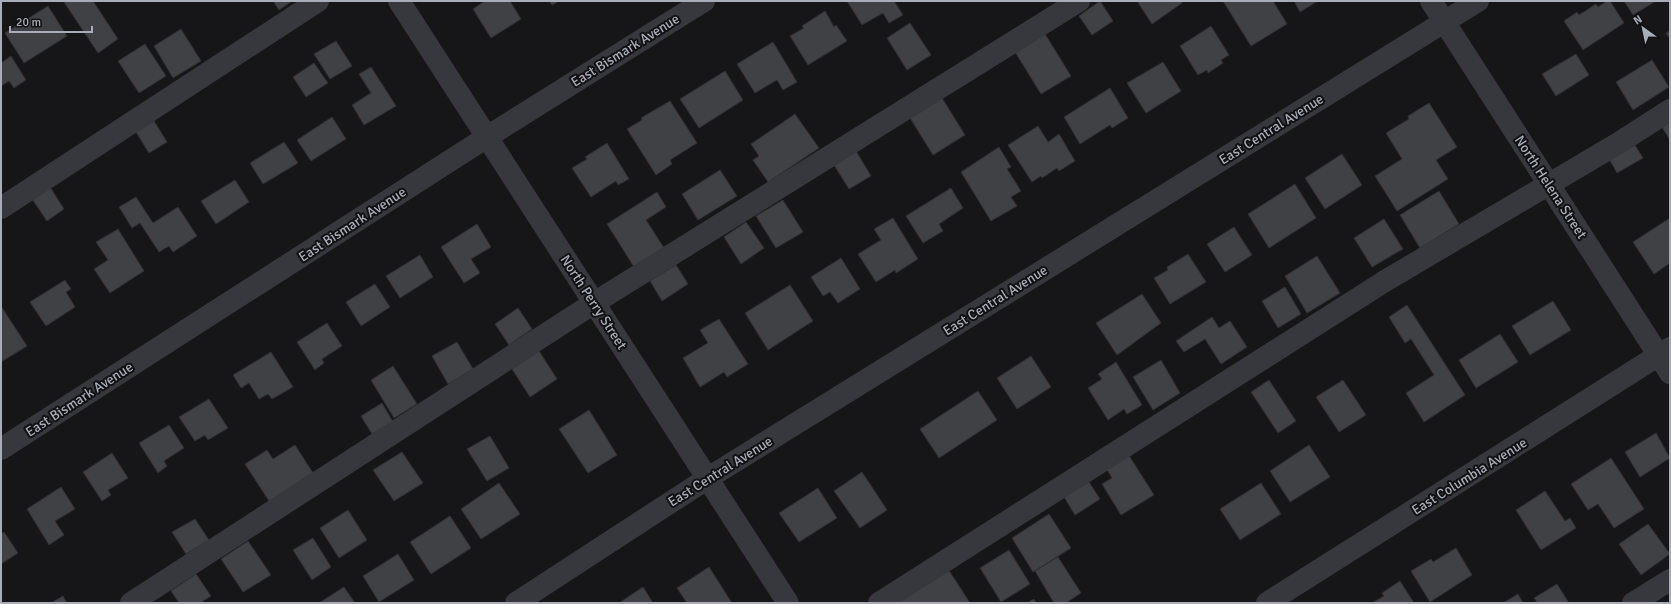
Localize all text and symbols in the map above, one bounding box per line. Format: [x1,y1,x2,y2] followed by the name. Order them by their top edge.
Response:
[10,8,92,34] scale bar
[1623,8,1663,48] north arrow
[568,10,683,91] street label: East Bismark Avenue
[1631,12,1645,28] text: N
[16,15,41,30] text: 20 m
[1216,90,1327,168] street label: East Central Avenue
[1511,133,1590,242] street label: North Helena Street
[295,183,409,266] street label: East Bismark Avenue
[557,252,630,353] street label: North Perry Street
[940,261,1051,339] street label: East Central Avenue
[22,358,136,441] street label: East Bismark Avenue
[665,432,776,510] street label: East Central Avenue
[1409,434,1530,519] street label: East Columbia Avenue

